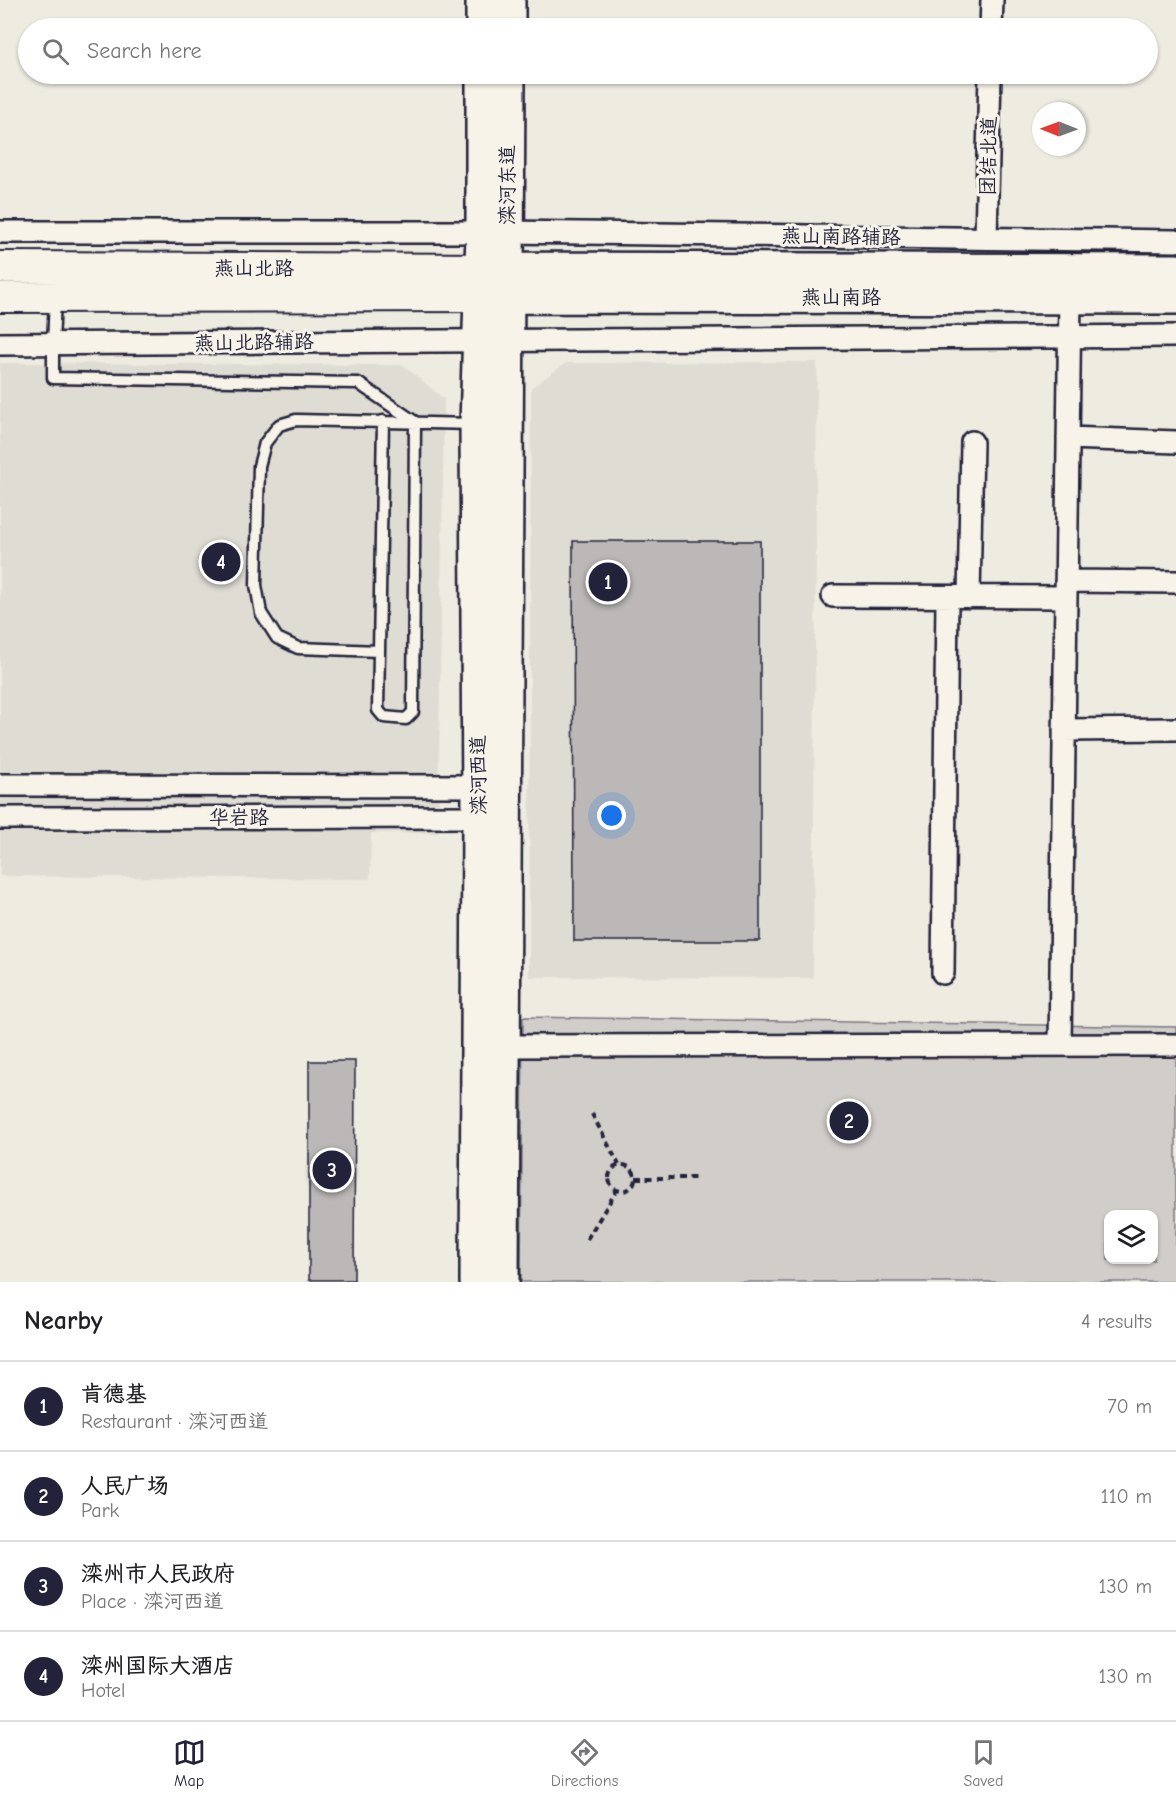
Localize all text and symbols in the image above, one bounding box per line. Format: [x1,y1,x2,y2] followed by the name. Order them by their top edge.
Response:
[18,18,1158,84] search box
[39,35,72,68] icon: search
[87,38,202,64] text: Search here
[1032,102,1086,156] north arrow
[976,116,1001,196] street label: 团结北道
[496,145,519,225] street label: 滦河东道
[781,224,902,249] street label: 燕山南路辅路
[214,257,295,280] street label: 燕山北路
[801,286,882,309] street label: 燕山南路
[194,330,315,355] street label: 燕山北路辅路
[202,540,240,584] pin: 4
[588,560,628,604] pin: 1
[466,735,491,815] street label: 滦河西道
[597,801,626,830] your location
[209,806,270,829] street label: 华岩路
[830,1098,868,1144] pin: 2
[312,1148,352,1192] pin: 3
[1104,1210,1158,1264] map controls
[1104,1210,1158,1264] button: layers
[24,1306,103,1336] text: Nearby
[1081,1310,1152,1333] text: 4 results
[81,1381,147,1407] text: 肯德基
[40,1395,47,1418] text: 1
[1107,1395,1152,1418] text: 70 m
[81,1410,268,1433] text: Restaurant · 滦河西道
[81,1473,169,1499] text: 人民广场
[39,1485,48,1508] text: 2
[1101,1485,1152,1508] text: 110 m
[81,1499,119,1522] text: Park
[81,1561,235,1587] text: 滦州市人民政府
[39,1575,48,1598] text: 3
[1099,1575,1152,1598] text: 130 m
[81,1590,223,1613] text: Place · 滦河西道
[81,1653,235,1679] text: 滦州国际大酒店
[39,1665,48,1688] text: 4
[1099,1665,1152,1688] text: 130 m
[81,1679,125,1702] text: Hotel
[173,1736,206,1790] tab: Map
[551,1736,618,1790] tab: Directions
[963,1736,1003,1790] tab: Saved

